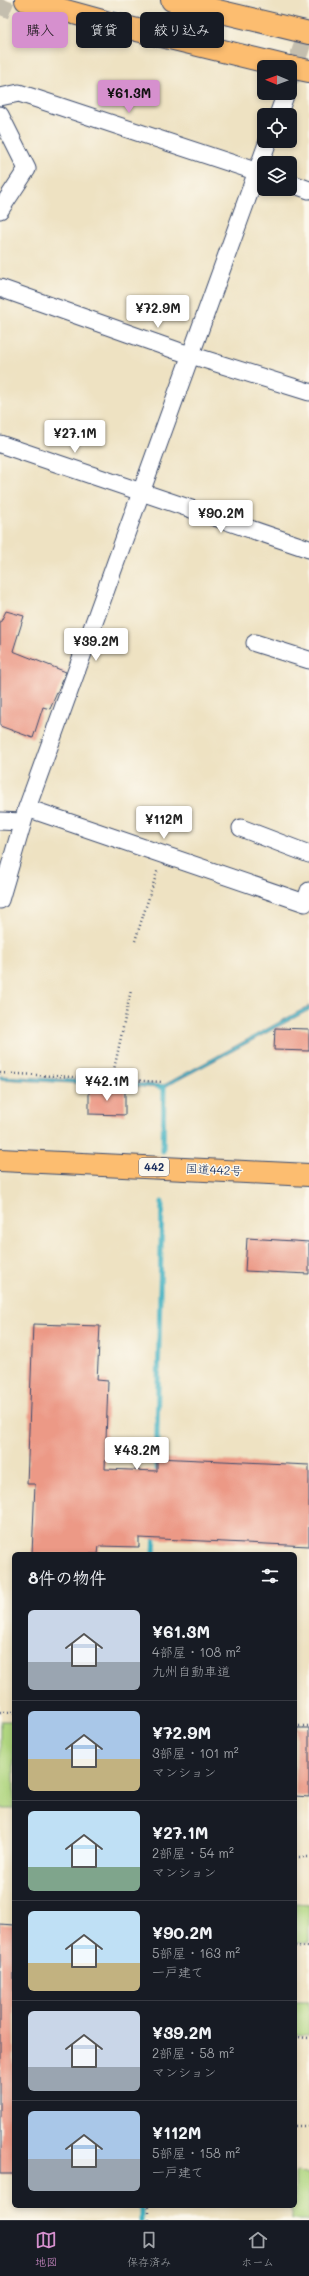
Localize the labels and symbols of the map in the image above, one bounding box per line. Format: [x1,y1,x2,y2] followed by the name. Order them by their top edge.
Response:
[257,60,297,100] north arrow
[96,80,162,114] pin: ¥61.3M
[125,295,191,329] pin: ¥72.9M
[42,420,108,454] pin: ¥27.1M
[188,500,254,534] pin: ¥90.2M
[63,628,129,662] pin: ¥39.2M
[136,806,192,840] pin: ¥112M
[74,1068,140,1102] pin: ¥42.1M
[139,1158,169,1176] road number: 442
[185,1160,243,1178] street label: 国道442号
[104,1437,170,1471] pin: ¥43.2M

